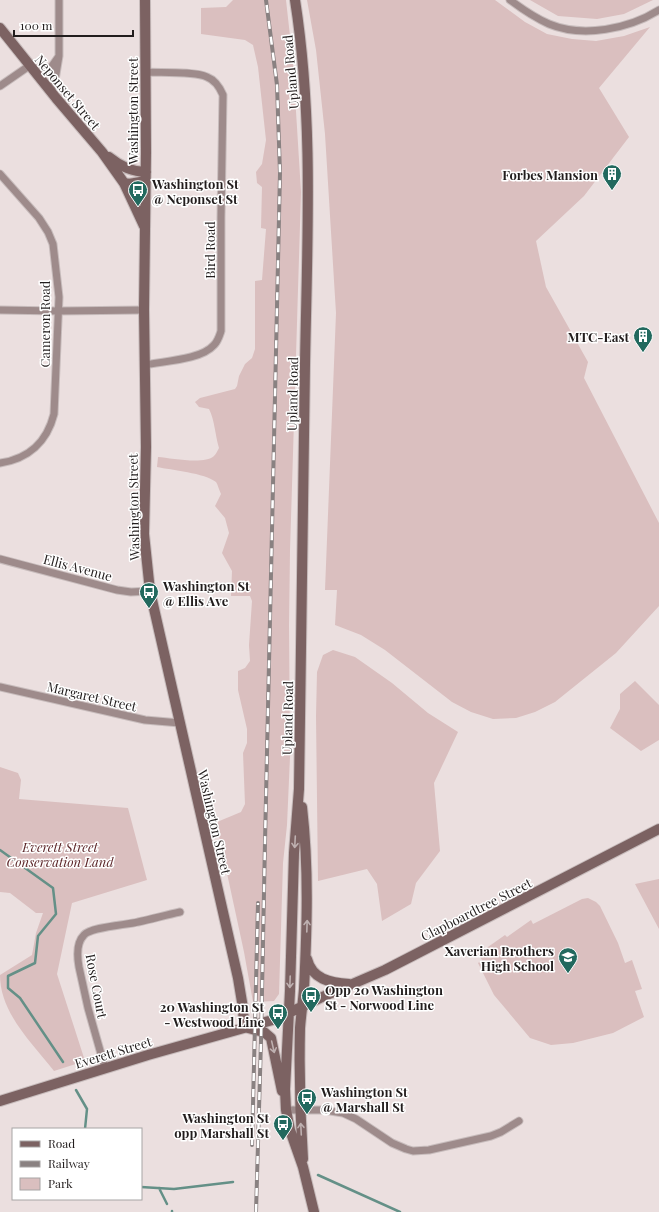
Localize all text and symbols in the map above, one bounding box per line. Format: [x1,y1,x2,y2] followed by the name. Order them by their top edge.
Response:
[14,12,133,38] scale bar
[20,17,53,33] text: 100 m
[278,34,302,110] street label: Upland Road
[32,51,105,133] street label: Neponset Street
[124,57,141,165] street label: Washington Street
[601,163,623,191] building icon: Forbes Mansion
[502,166,598,183] place label: Forbes Mansion
[151,175,239,207] place label: Washington St @ Neponset St
[127,179,149,207] bus stop icon: Washington St @ Neponset St
[201,221,218,279] street label: Bird Road
[36,280,53,367] street label: Cameron Road
[632,325,654,353] building icon: MTC-East
[567,328,629,345] place label: MTC-East
[283,356,301,431] street label: Upland Road
[124,453,142,562] street label: Washington Street
[42,550,115,584] street label: Ellis Avenue
[162,577,250,609] place label: Washington St @ Ellis Ave
[138,581,160,609] bus stop icon: Washington St @ Ellis Ave
[46,677,139,715] street label: Margaret Street
[278,680,296,755] street label: Upland Road
[194,767,235,876] street label: Washington Street
[291,835,298,848] one-way arrow
[7,838,114,870] park label: Everett Street Conservation Land
[418,874,535,944] street label: Clapboardtree Street
[303,920,310,933] one-way arrow
[445,942,554,974] place label: Xaverian Brothers High School
[557,946,579,974] school or university icon: Xaverian Brothers High School
[82,952,112,1020] street label: Rose Court
[287,975,294,988] one-way arrow
[325,981,443,1013] place label: Opp 20 Washington St - Norwood Line
[300,985,322,1013] bus stop icon: Opp 20 Washington St - Norwood Line
[160,998,264,1030] place label: 20 Washington St - Westwood Line
[267,1002,289,1030] bus stop icon: 20 Washington St - Westwood Line
[73,1032,154,1072] street label: Everett Street
[270,1040,278,1053] one-way arrow
[320,1083,408,1115] place label: Washington St @ Marshall St
[296,1087,318,1115] bus stop icon: Washington St @ Marshall St
[174,1109,269,1141] place label: Washington St opp Marshall St
[272,1113,294,1141] bus stop icon: Washington St opp Marshall St
[298,1122,305,1135] one-way arrow
[12,1128,142,1200] legend
[48,1135,75,1151] text: Road
[48,1155,90,1171] text: Railway
[48,1175,73,1191] text: Park

